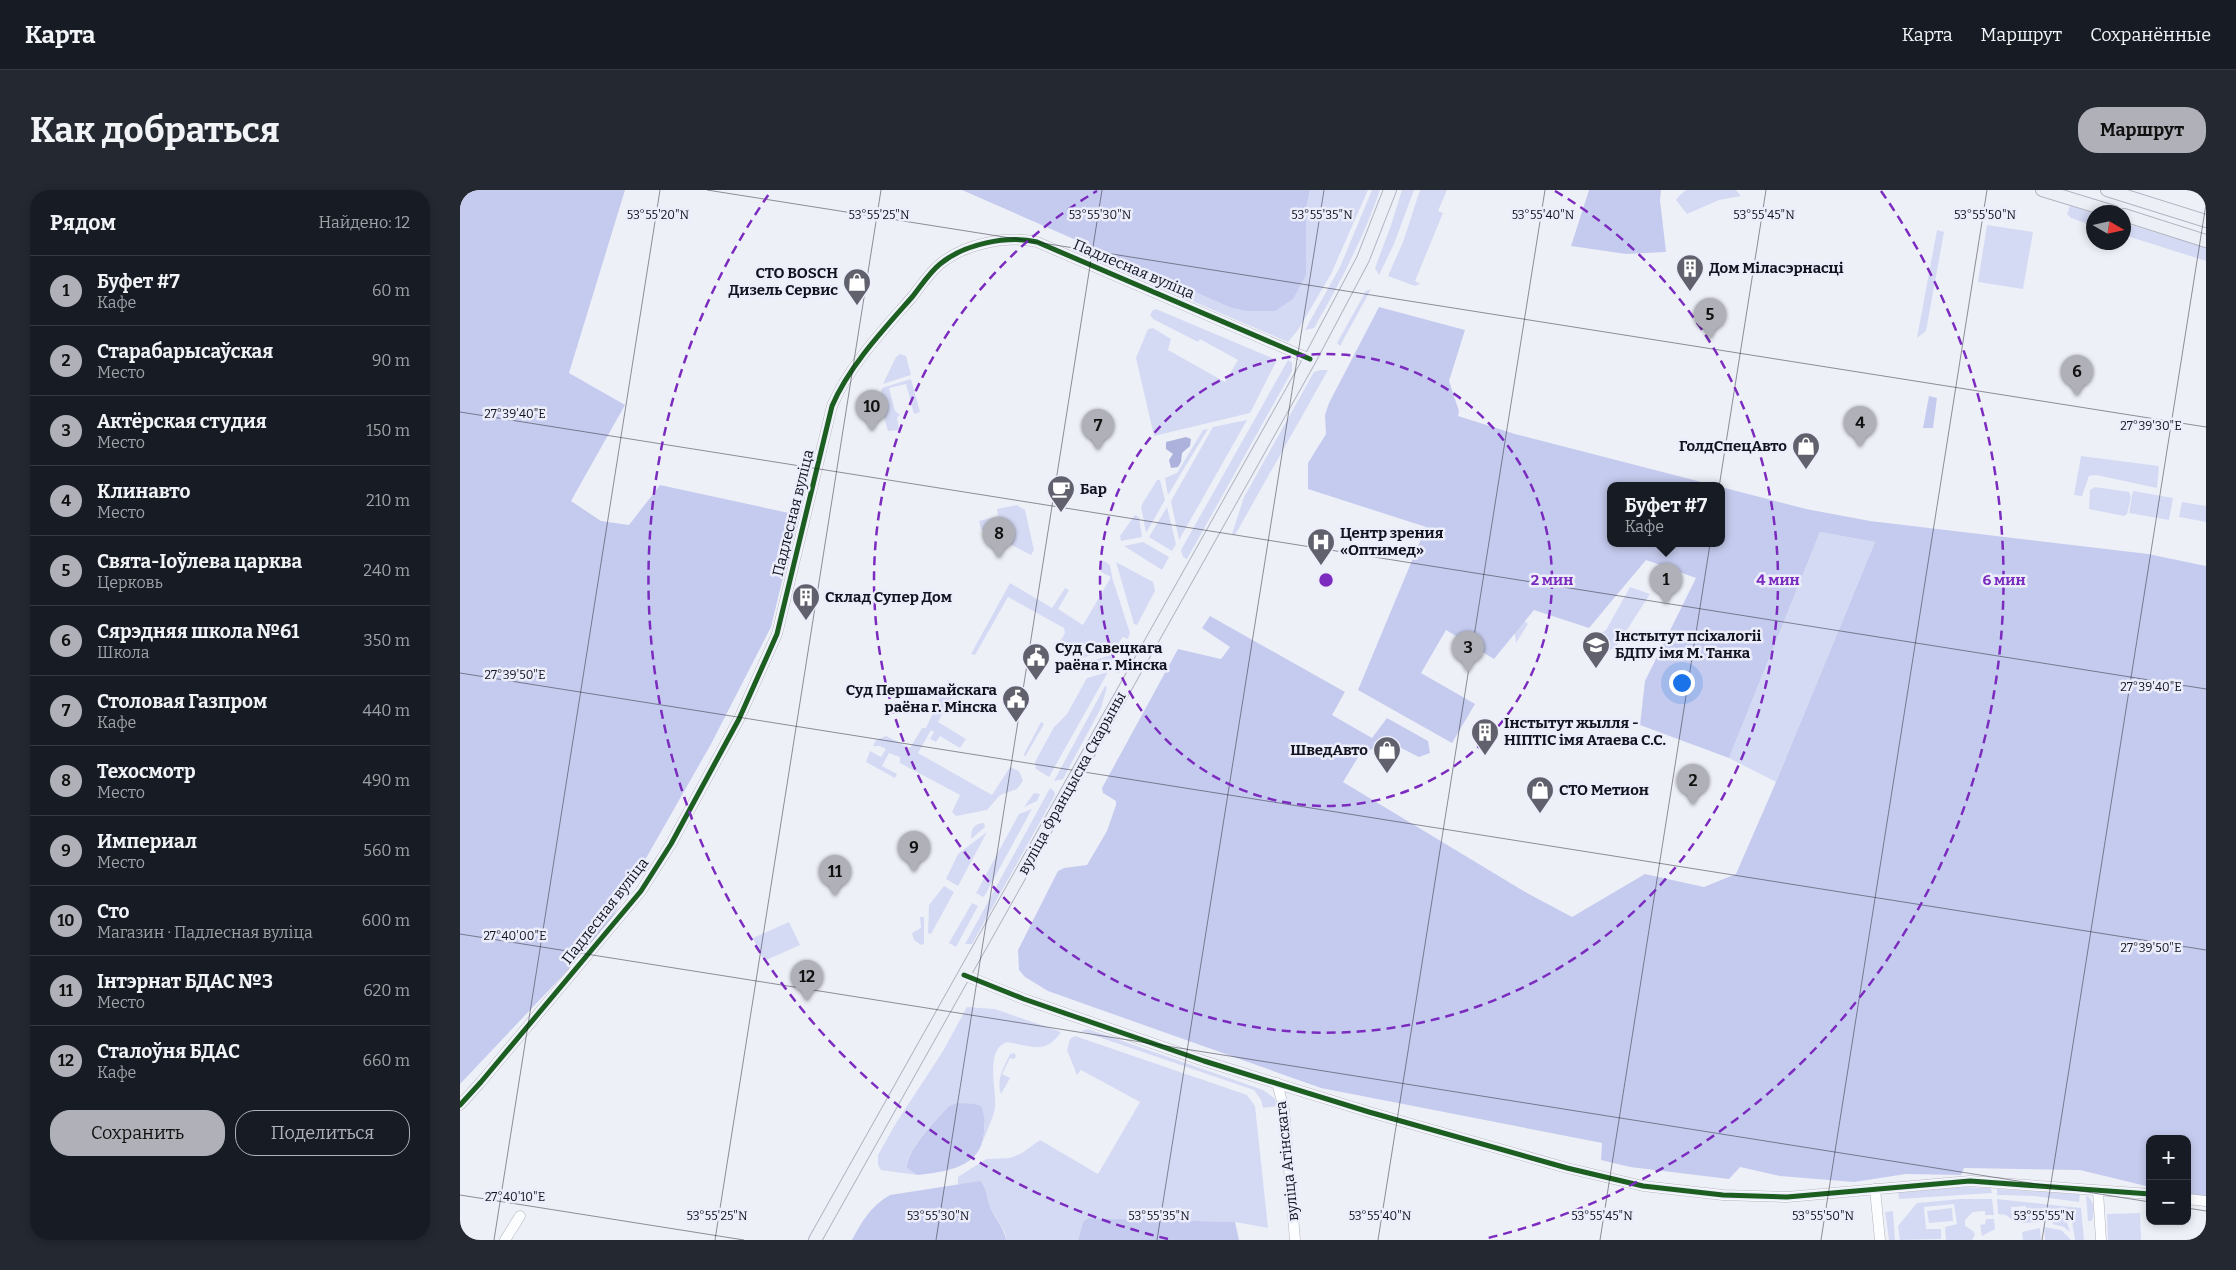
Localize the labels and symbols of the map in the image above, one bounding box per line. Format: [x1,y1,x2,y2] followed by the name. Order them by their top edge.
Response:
[2086,205,2131,250] north arrow
[627,208,690,222] text: 53°55'20"N
[849,208,910,222] text: 53°55'25"N
[1069,208,1132,222] text: 53°55'30"N
[1291,208,1353,222] text: 53°55'35"N
[1512,208,1575,222] text: 53°55'40"N
[1733,208,1795,222] text: 53°55'45"N
[1954,208,2017,222] text: 53°55'50"N
[1071,235,1197,303] street label: Падлесная вуліца
[1675,253,1705,292] building icon: Дом Міласэрнасці
[1709,259,1844,277] place label: Дом Міласэрнасці
[729,264,838,299] place label: СТО BOSCH Дизель Сервис
[842,267,872,306] shop icon: СТО BOSCH Дизель Сервис
[1694,298,1726,339] pin: 5
[2061,355,2093,396] pin: 6
[856,390,888,431] pin: 10
[1844,406,1876,447] pin: 4
[484,407,546,421] text: 27°39'40"E
[1082,409,1114,450] pin: 7
[2120,419,2182,433] text: 27°39'30"E
[1791,431,1821,470] shop icon: ГолдСпецАвто
[1679,437,1787,455] place label: ГолдСпецАвто
[769,448,817,578] street label: Падлесная вуліца
[1046,474,1076,513] cafe icon: Бар
[1080,480,1107,498] place label: Бар
[983,517,1015,558] pin: 8
[1340,524,1444,559] place label: Центр зрения «Оптимед»
[1306,527,1336,566] hospital icon: Центр зрения «Оптимед»
[1650,563,1682,604] pin: 1
[1317,571,1335,589] centre of rings
[1531,571,1573,589] text: 2 мин
[1756,571,1800,589] text: 4 мин
[1982,571,2026,589] text: 6 мин
[791,582,821,621] building icon: Склад Супер Дом
[825,588,952,606] place label: Склад Супер Дом
[1615,627,1761,662] place label: Інстытут псіхалогіі БДПУ імя М. Танка
[1581,630,1611,669] school or university icon: Інстытут псіхалогіі БДПУ імя М. Танка
[1452,631,1484,672] pin: 3
[1055,639,1168,674] place label: Суд Савецкага раёна г. Мінска
[1021,642,1051,681] public building icon: Суд Савецкага раёна г. Мінска
[485,668,545,682] text: 27°39'50"E
[1669,670,1695,696] your location
[2120,680,2182,694] text: 27°39'40"E
[846,681,998,716] place label: Суд Першамайскага раёна г. Мінска
[1001,684,1031,723] public building icon: Суд Першамайскага раёна г. Мінска
[1014,688,1130,878] street label: вуліца Францыска Скарыны
[1504,714,1666,749] place label: Інстытут жылля - НІПТІС імя Атаева С.С.
[1470,717,1500,756] building icon: Інстытут жылля - НІПТІС імя Атаева С.С.
[1372,735,1402,774] shop icon: ШведАвто
[1290,741,1368,759] place label: ШведАвто
[1677,764,1709,805] pin: 2
[1525,775,1555,814] shop icon: СТО Метион
[1559,781,1649,799] place label: СТО Метион
[898,831,930,872] pin: 9
[558,854,652,968] street label: Падлесная вуліца
[819,855,851,896] pin: 11
[483,929,547,943] text: 27°40'00"E
[2121,941,2181,955] text: 27°39'50"E
[791,960,823,1001] pin: 12
[1272,1100,1302,1222] street label: вуліца Агінскага
[485,1190,545,1204] text: 27°40'10"E
[687,1209,748,1223] text: 53°55'25"N
[907,1209,970,1223] text: 53°55'30"N
[1128,1209,1190,1223] text: 53°55'35"N
[1349,1209,1412,1223] text: 53°55'40"N
[1571,1209,1633,1223] text: 53°55'45"N
[1792,1209,1855,1223] text: 53°55'50"N
[2014,1209,2075,1223] text: 53°55'55"N

